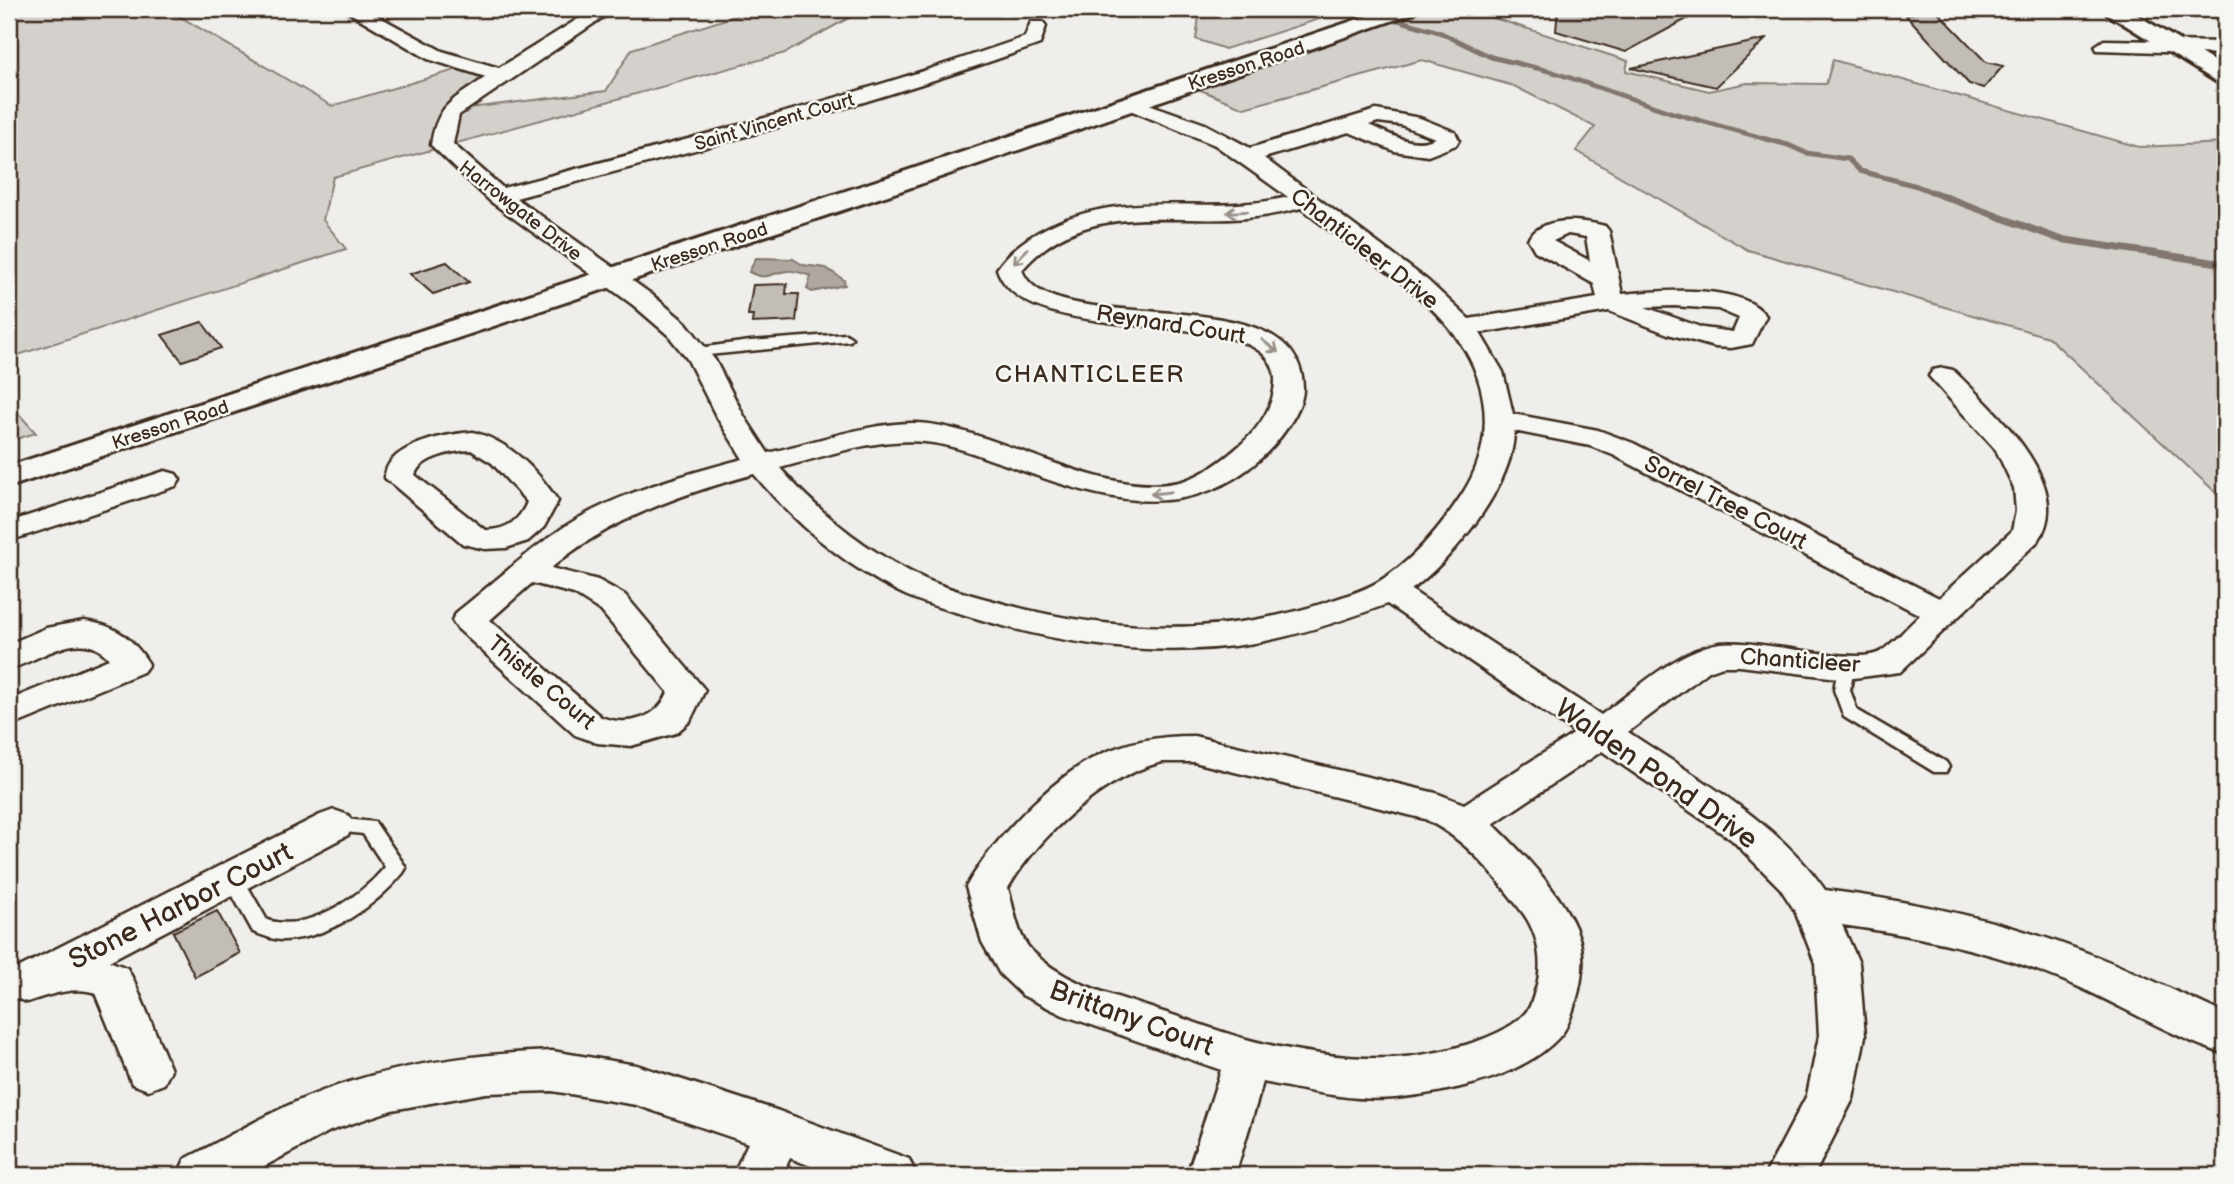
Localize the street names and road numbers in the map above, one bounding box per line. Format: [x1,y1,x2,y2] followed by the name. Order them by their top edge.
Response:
[1185,37,1308,96] street label: Kresson Road
[692,89,857,156] street label: Saint Vincent Court
[454,156,586,266] street label: Harrowgate Drive
[1285,182,1444,315] street label: Chanticleer Drive
[648,218,771,277] street label: Kresson Road
[1094,299,1248,351] street label: Reynard Court
[109,396,232,455] street label: Kresson Road
[1639,450,1812,556] street label: Sorrel Tree Court
[482,630,601,736] street label: Thistle Court
[1739,643,1862,679] street label: Chanticleer
[1549,692,1764,856] street label: Walden Pond Drive
[63,836,298,977] street label: Stone Harbor Court
[1045,973,1218,1064] street label: Brittany Court

